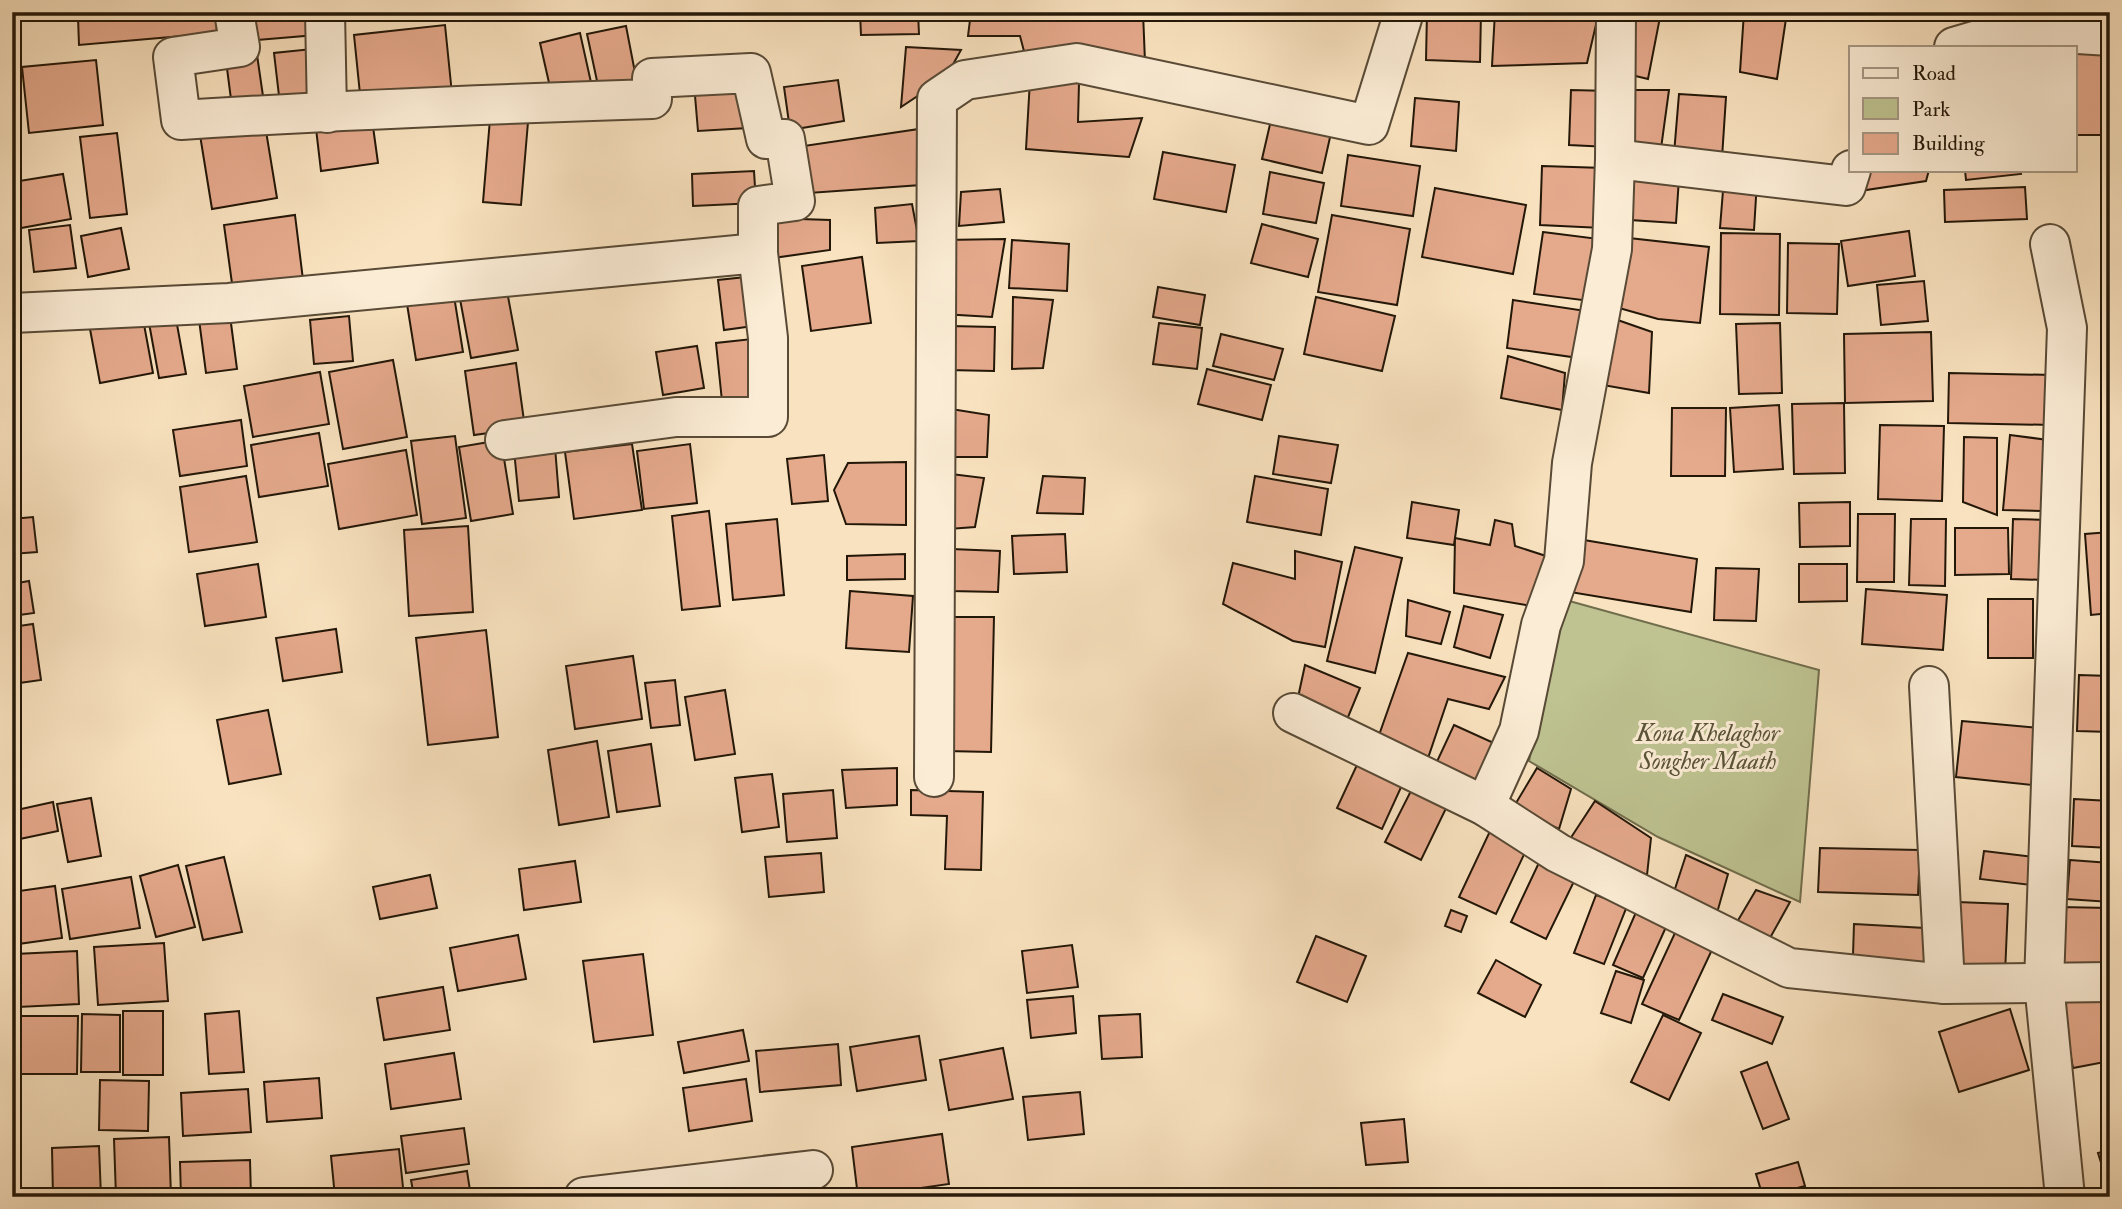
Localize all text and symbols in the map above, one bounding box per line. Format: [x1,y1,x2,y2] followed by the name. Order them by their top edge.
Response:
[1849,46,2076,172] legend
[1912,60,1957,87] text: Road
[1912,96,1950,123] text: Park
[1912,130,1985,157] text: Building
[1635,718,1781,777] park label: Kona Khelaghor Songher Maath

